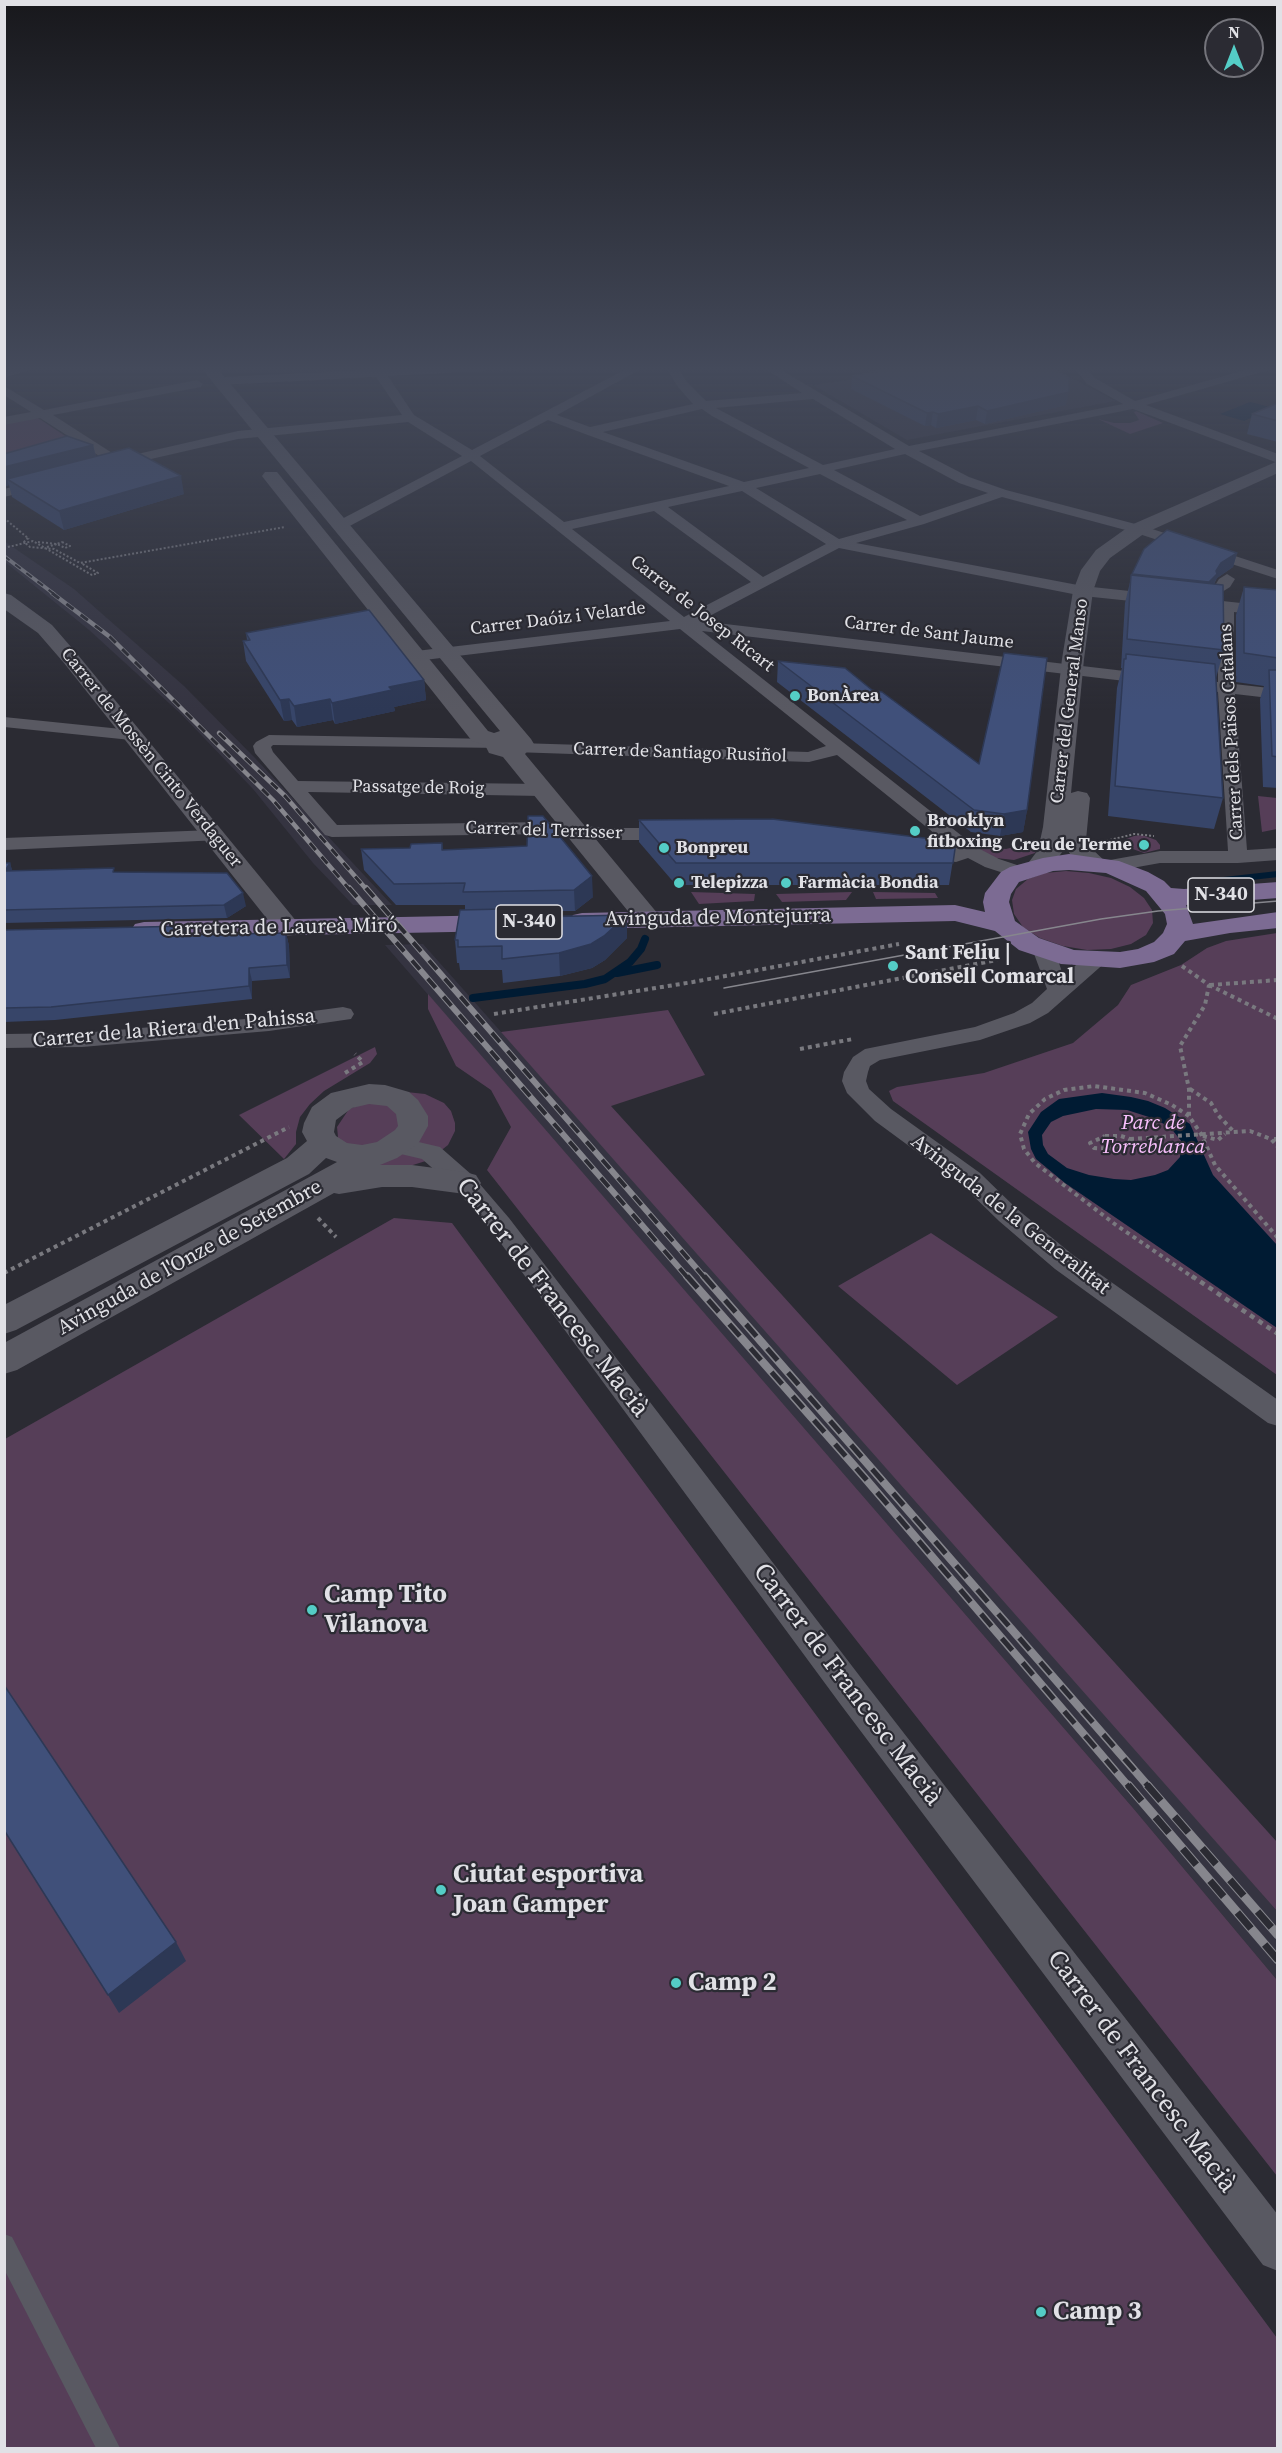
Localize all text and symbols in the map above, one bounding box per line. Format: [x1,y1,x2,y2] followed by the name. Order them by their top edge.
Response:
[1204,18,1264,78] north arrow
[1228,21,1240,43] text: N
[626,551,778,677] street label: Carrer de Josep Ricart
[1047,597,1093,805] street label: Carrer del General Manso
[469,598,647,640] street label: Carrer Daóiz i Velarde
[843,612,1015,654] street label: Carrer de Sant Jaume
[1216,623,1248,841] street label: Carrer dels Països Catalans
[56,644,246,872] street label: Carrer de Mossèn Cinto Verdaguer
[807,685,879,707] place label: BonÀrea
[788,689,802,703] marker: BonÀrea
[573,738,787,768] street label: Carrer de Santiago Rusiñol
[352,776,484,800] street label: Passatge de Roig
[927,810,1004,852] place label: Brooklyn fitboxing
[465,817,623,845] street label: Carrer del Terrisser
[908,824,922,838] marker: Brooklyn fitboxing
[1011,834,1132,856] place label: Creu de Terme
[676,837,748,859] place label: Bonpreu
[1137,838,1151,852] marker: Creu de Terme
[657,841,671,855] marker: Bonpreu
[691,872,768,894] place label: Telepizza
[798,872,938,894] place label: Farmàcia Bondia
[672,876,686,890] marker: Telepizza
[779,876,793,890] marker: Farmàcia Bondia
[1188,878,1254,912] road number: N-340
[605,903,831,933] street label: Avinguda de Montejurra
[496,905,562,939] road number: N-340
[160,913,398,943] street label: Carretera de Laureà Miró
[905,941,1074,991] place label: Sant Feliu | Consell Comarcal
[886,959,900,973] marker: Sant Feliu | Consell Comarcal
[32,1004,316,1054] street label: Carrer de la Riera d'en Pahissa
[1101,1111,1205,1161] park label: Parc de Torreblanca
[905,1129,1115,1301] street label: Avinguda de la Generalitat
[449,1172,655,1424] street label: Carrer de Francesc Macià
[53,1175,327,1341] street label: Avinguda de l'Onze de Setembre
[746,1558,948,1812] street label: Carrer de Francesc Macià
[324,1579,447,1640] place label: Camp Tito Vilanova
[305,1603,319,1617] marker: Camp Tito Vilanova
[453,1859,643,1920] place label: Ciutat esportiva Joan Gamper
[434,1883,448,1897] marker: Ciutat esportiva Joan Gamper
[1040,1945,1242,2199] street label: Carrer de Francesc Macià
[688,1967,777,1999] place label: Camp 2
[669,1976,683,1990] marker: Camp 2
[1053,2296,1142,2328] place label: Camp 3
[1034,2305,1048,2319] marker: Camp 3

